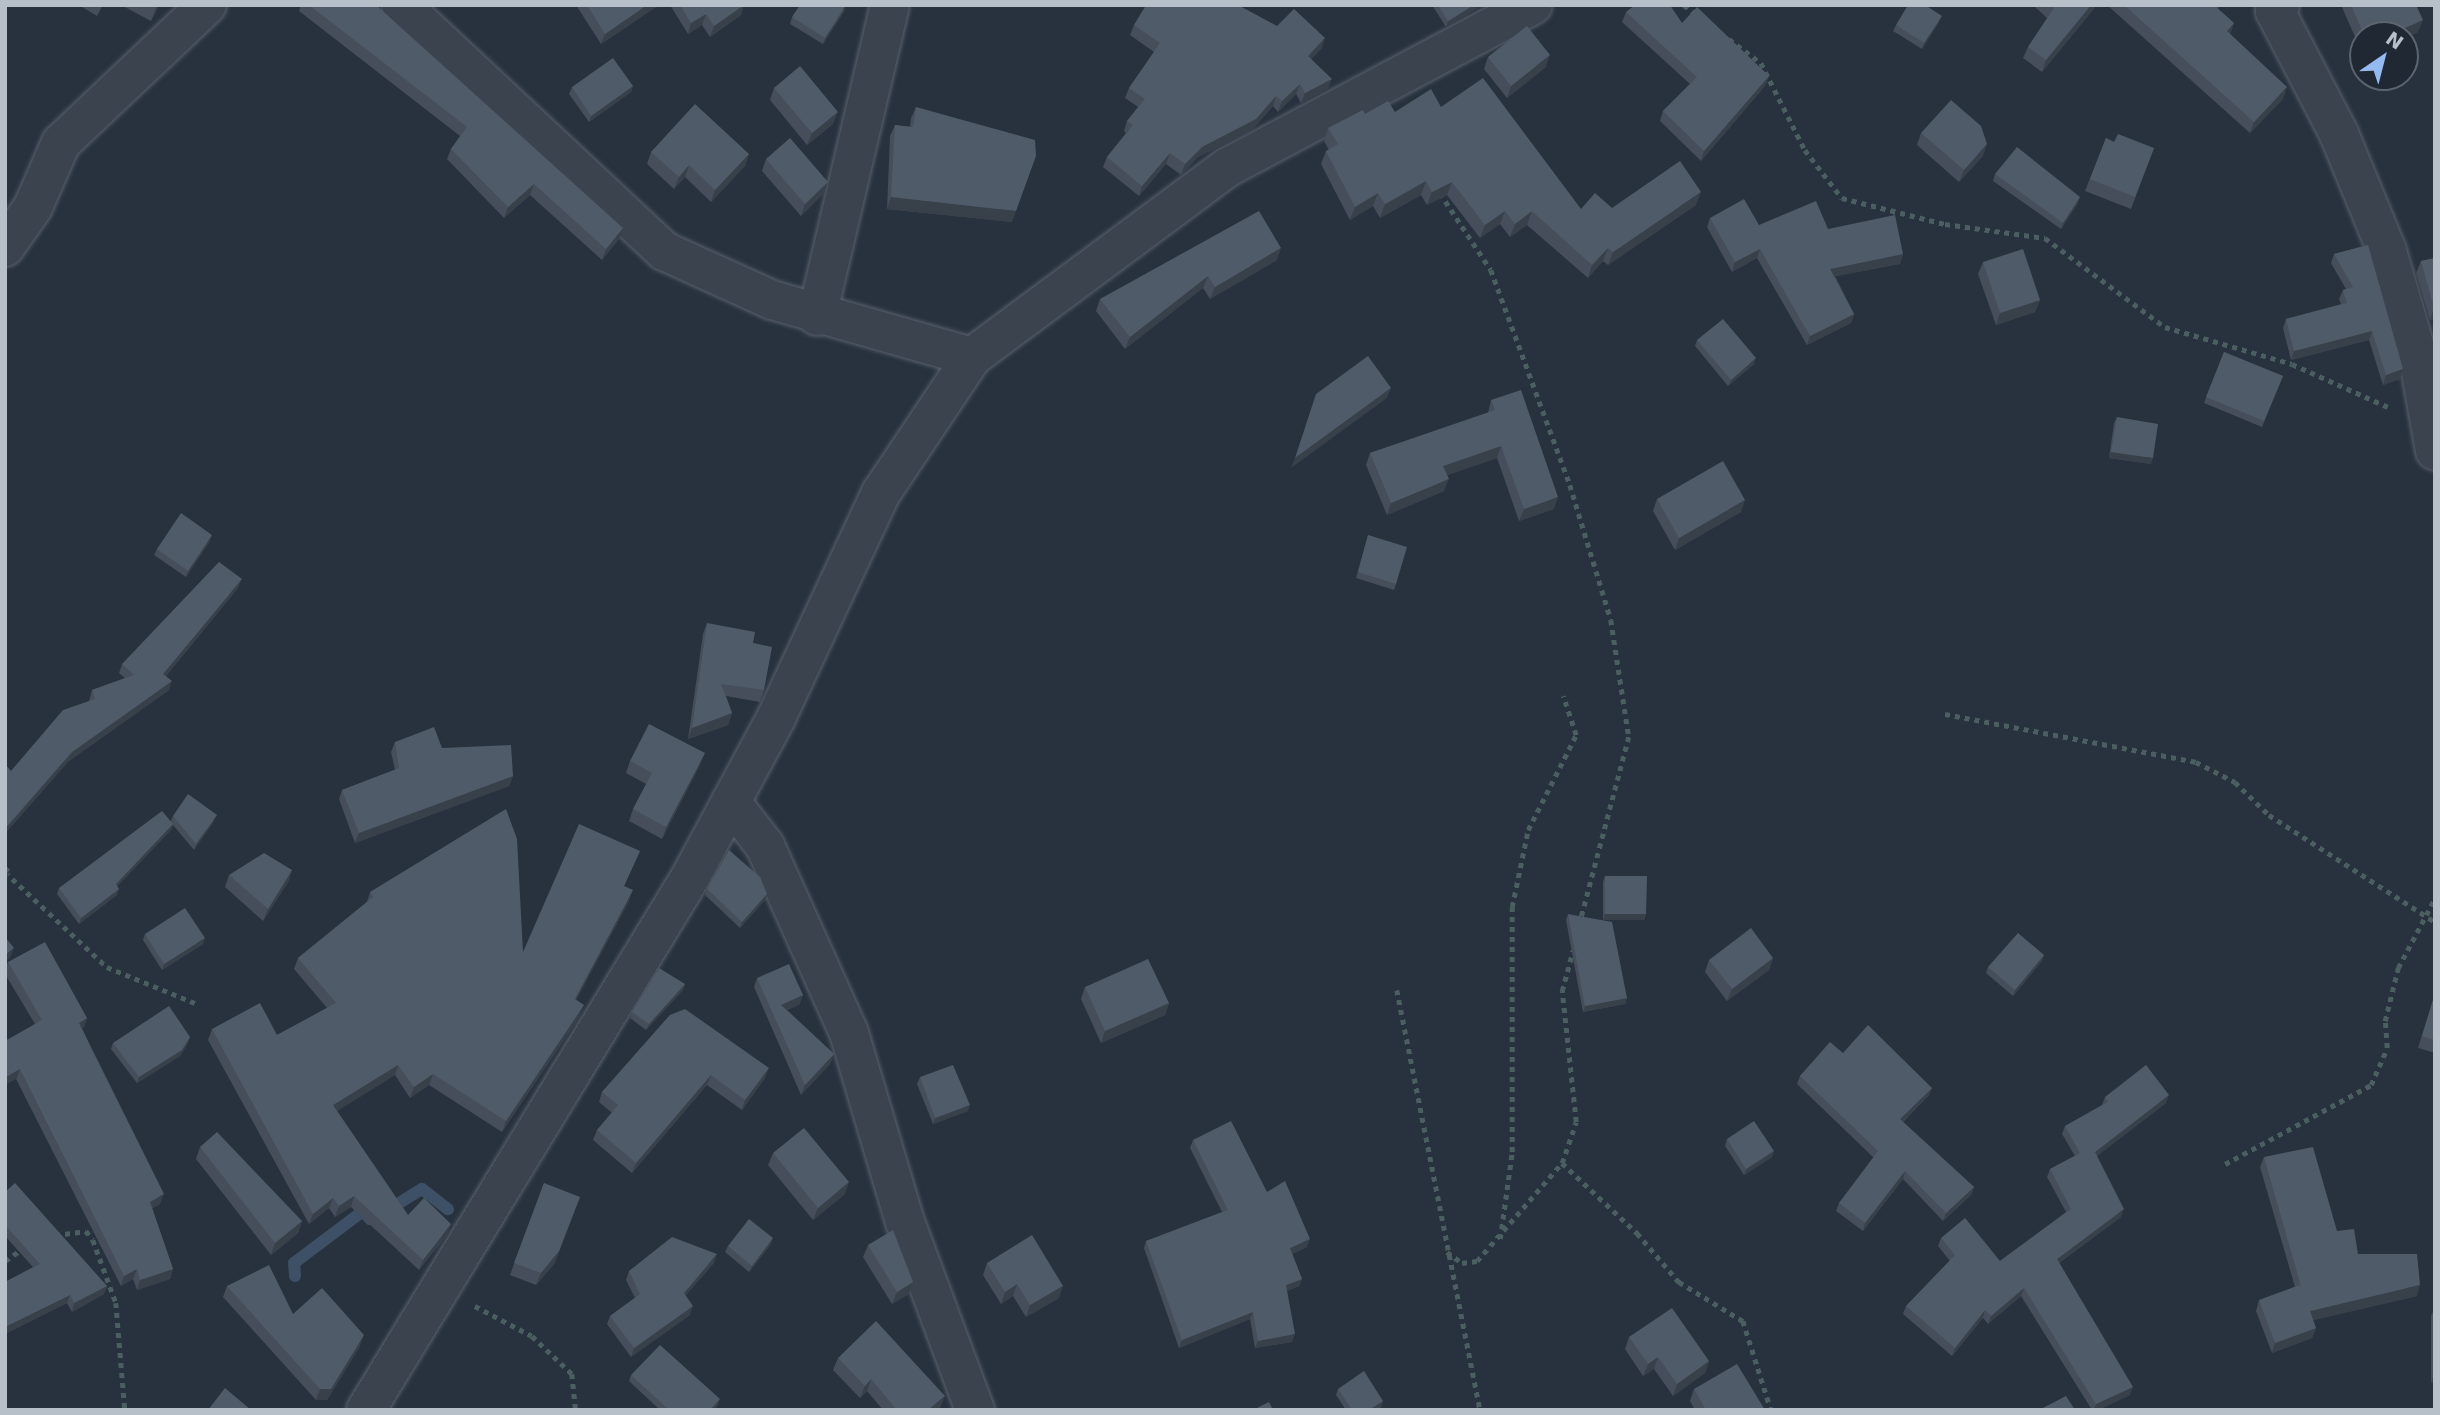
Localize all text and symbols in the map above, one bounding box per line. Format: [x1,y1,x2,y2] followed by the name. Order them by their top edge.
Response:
[2349,21,2419,91] north arrow
[2382,27,2408,54] text: N

